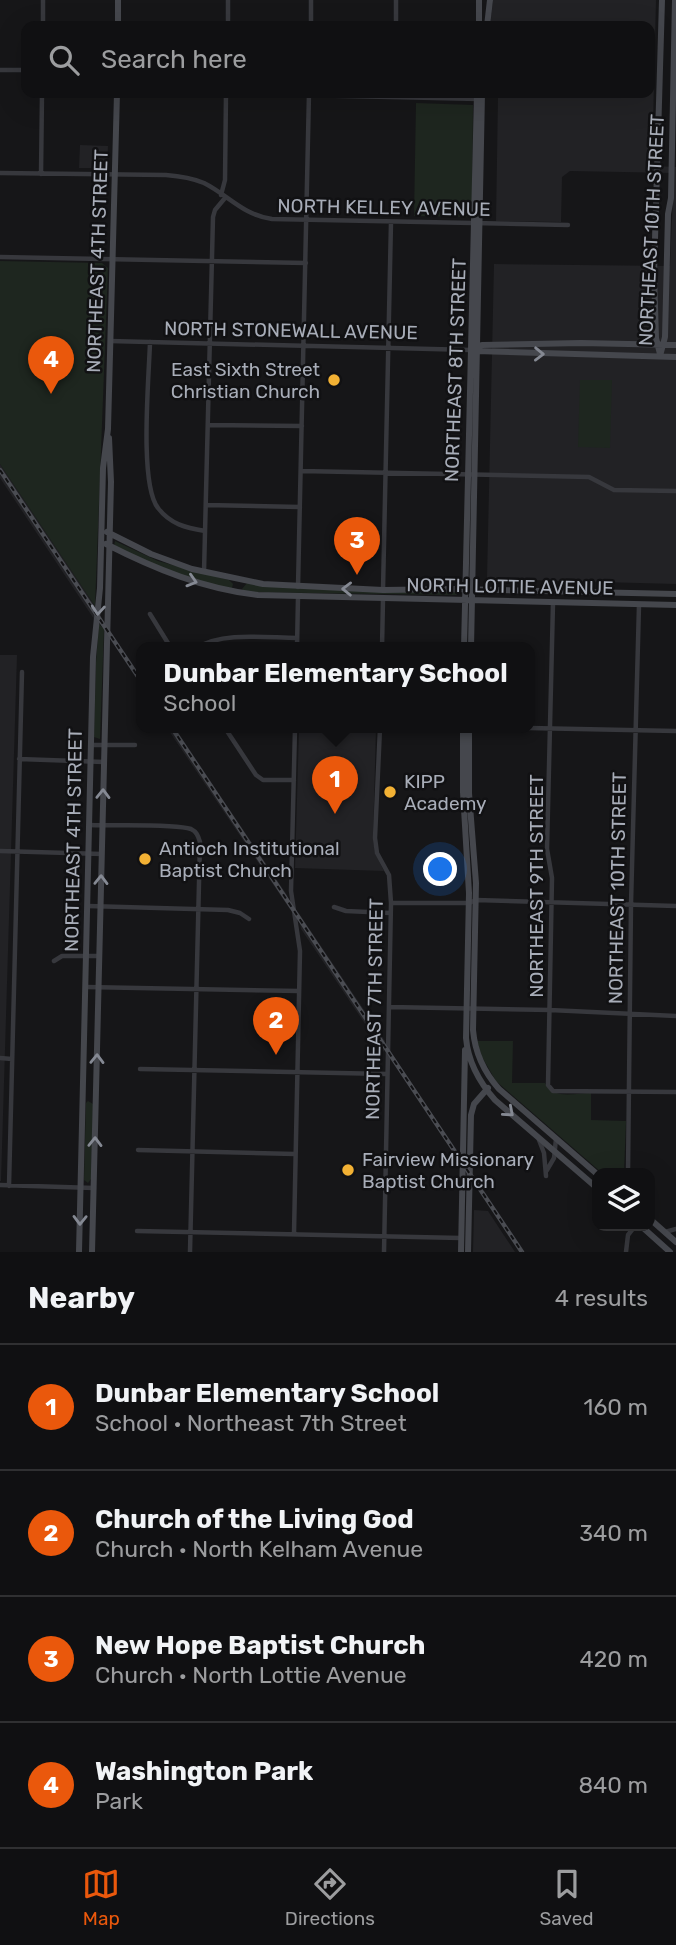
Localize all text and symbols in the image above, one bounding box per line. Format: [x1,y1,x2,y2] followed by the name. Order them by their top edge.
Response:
[21,21,655,98] search box
[45,41,83,79] icon: search
[101,44,247,75] text: Search here
[634,113,669,347] street label: NORTHEAST 10TH STREET
[82,149,113,373] street label: NORTHEAST 4TH STREET
[277,194,491,221] street label: NORTH KELLEY AVENUE
[440,258,471,482] street label: NORTHEAST 8TH STREET
[164,317,418,344] street label: NORTH STONEWALL AVENUE
[28,336,74,394] pin: 4
[534,346,545,362] one-way arrow
[171,358,321,403] place label: East Sixth Street Christian Church
[326,372,342,388] marker: East Sixth Street Christian Church
[334,517,380,575] pin: 3
[186,573,198,588] one-way arrow
[406,573,614,600] street label: NORTH LOTTIE AVENUE
[342,581,353,596] one-way arrow
[91,604,106,615] one-way arrow
[136,642,535,733] popup
[163,658,508,689] text: Dunbar Elementary School
[163,689,236,717] text: School
[60,728,87,952] street label: NORTHEAST 4TH STREET
[312,756,358,814] pin: 1
[404,770,487,815] place label: KIPP Academy
[604,772,631,1004] street label: NORTHEAST 10TH STREET
[525,774,548,998] street label: NORTHEAST 9TH STREET
[382,784,398,800] marker: KIPP Academy
[95,788,111,798] one-way arrow
[159,837,340,882] place label: Antioch Institutional Baptist Church
[137,851,153,867] marker: Antioch Institutional Baptist Church
[423,852,457,886] your location
[93,874,109,885] one-way arrow
[361,898,388,1120] street label: NORTHEAST 7TH STREET
[253,997,299,1055] pin: 2
[89,1053,104,1064] one-way arrow
[500,1104,513,1116] one-way arrow
[87,1136,102,1147] one-way arrow
[362,1148,534,1193] place label: Fairview Missionary Baptist Church
[340,1162,356,1178] marker: Fairview Missionary Baptist Church
[592,1168,655,1231] map controls
[592,1168,655,1231] button: layers
[73,1215,88,1226] one-way arrow
[28,1280,135,1316] text: Nearby
[555,1284,648,1312] text: 4 results
[95,1378,439,1409] text: Dunbar Elementary School
[45,1393,57,1421] text: 1
[584,1393,648,1421] text: 160 m
[95,1409,407,1437] text: School · Northeast 7th Street
[95,1504,414,1535] text: Church of the Living God
[44,1519,58,1547] text: 2
[579,1519,648,1547] text: 340 m
[95,1535,423,1563] text: Church · North Kelham Avenue
[95,1630,425,1661] text: New Hope Baptist Church
[43,1645,59,1673] text: 3
[580,1645,648,1673] text: 420 m
[95,1661,407,1689] text: Church · North Lottie Avenue
[95,1756,313,1787] text: Washington Park
[43,1771,59,1799] text: 4
[578,1771,648,1799] text: 840 m
[95,1787,143,1815] text: Park
[82,1865,120,1930] tab: Map
[285,1865,375,1930] tab: Directions
[539,1865,594,1930] tab: Saved

